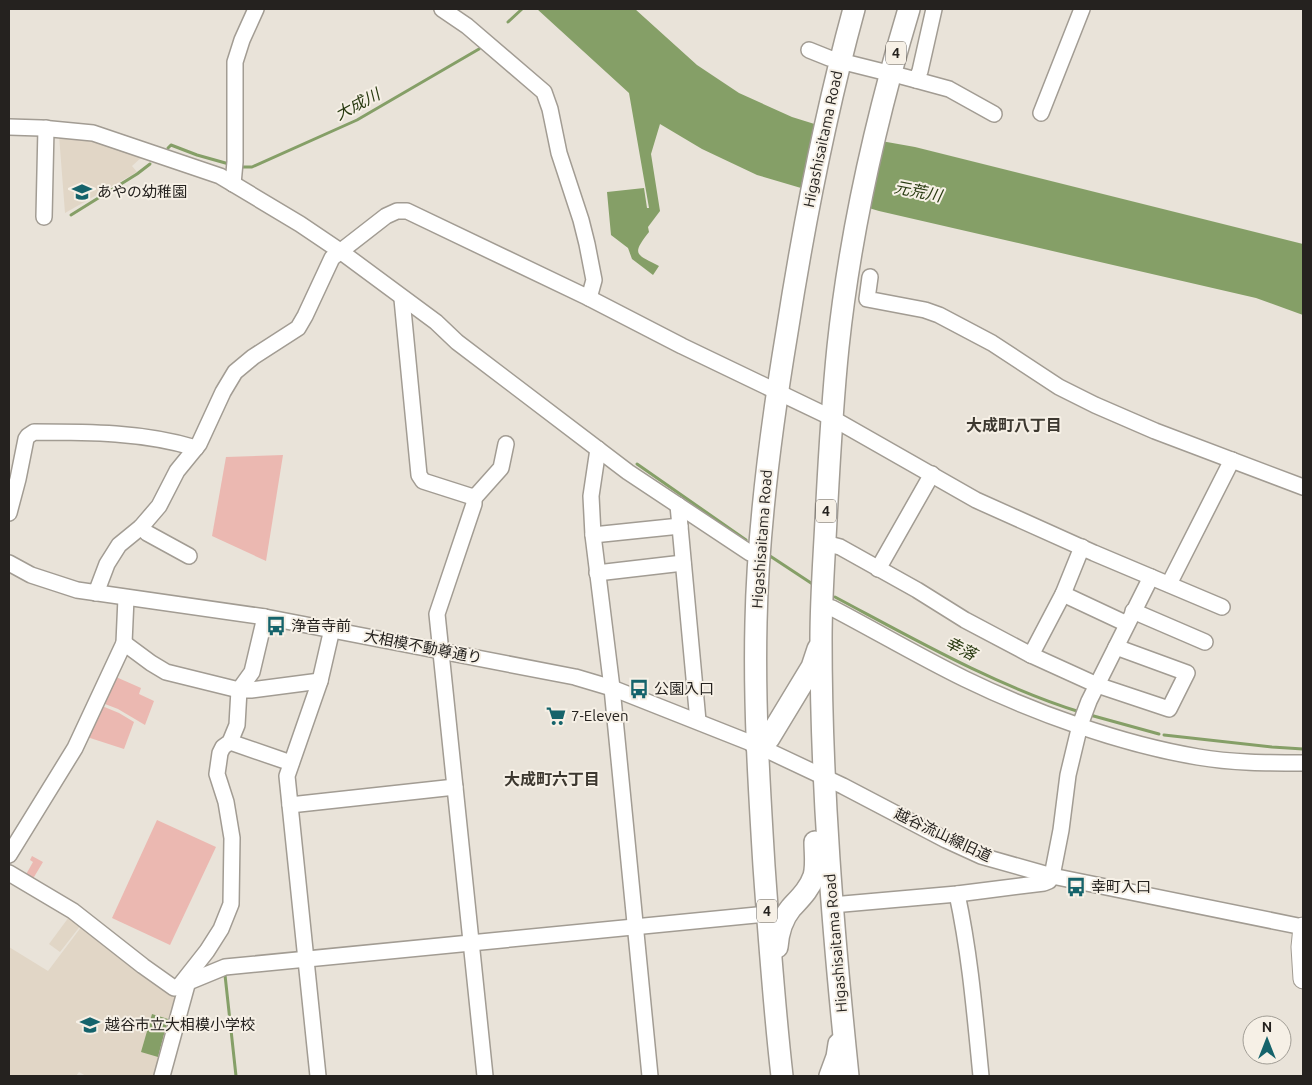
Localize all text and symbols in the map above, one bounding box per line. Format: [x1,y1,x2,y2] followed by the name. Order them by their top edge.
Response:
[886,42,906,64] road number: 4
[800,69,845,209] street label: Higashisaitama Road
[332,84,384,123] water label: 大成川
[893,178,945,205] water label: 元荒川
[71,181,93,203] school or university icon: あやの幼稚園
[97,183,187,200] place label: あやの幼稚園
[966,416,1062,434] district label: 大成町八丁目
[748,469,775,609] street label: Higashisaitama Road
[816,500,836,522] road number: 4
[265,615,287,637] bus stop icon: 浄音寺前
[291,617,351,634] place label: 浄音寺前
[363,627,484,666] street label: 大相模不動尊通り
[943,633,982,665] water label: 幸落
[628,678,650,700] bus stop icon: 公園入口
[654,680,714,697] place label: 公園入口
[545,705,567,727] supermarket icon: 7-Eleven
[571,707,629,724] place label: 7-Eleven
[504,770,600,788] district label: 大成町六丁目
[891,804,994,864] street label: 越谷流山線旧道
[821,873,850,1013] street label: Higashisaitama Road
[1065,876,1087,898] bus stop icon: 幸町入口
[1091,878,1151,895] place label: 幸町入口
[757,899,777,922] road number: 4
[79,1014,101,1036] school or university icon: 越谷市立大相模小学校
[1242,1015,1292,1065] north arrow
[104,1016,255,1033] place label: 越谷市立大相模小学校
[1262,1019,1272,1035] text: N

